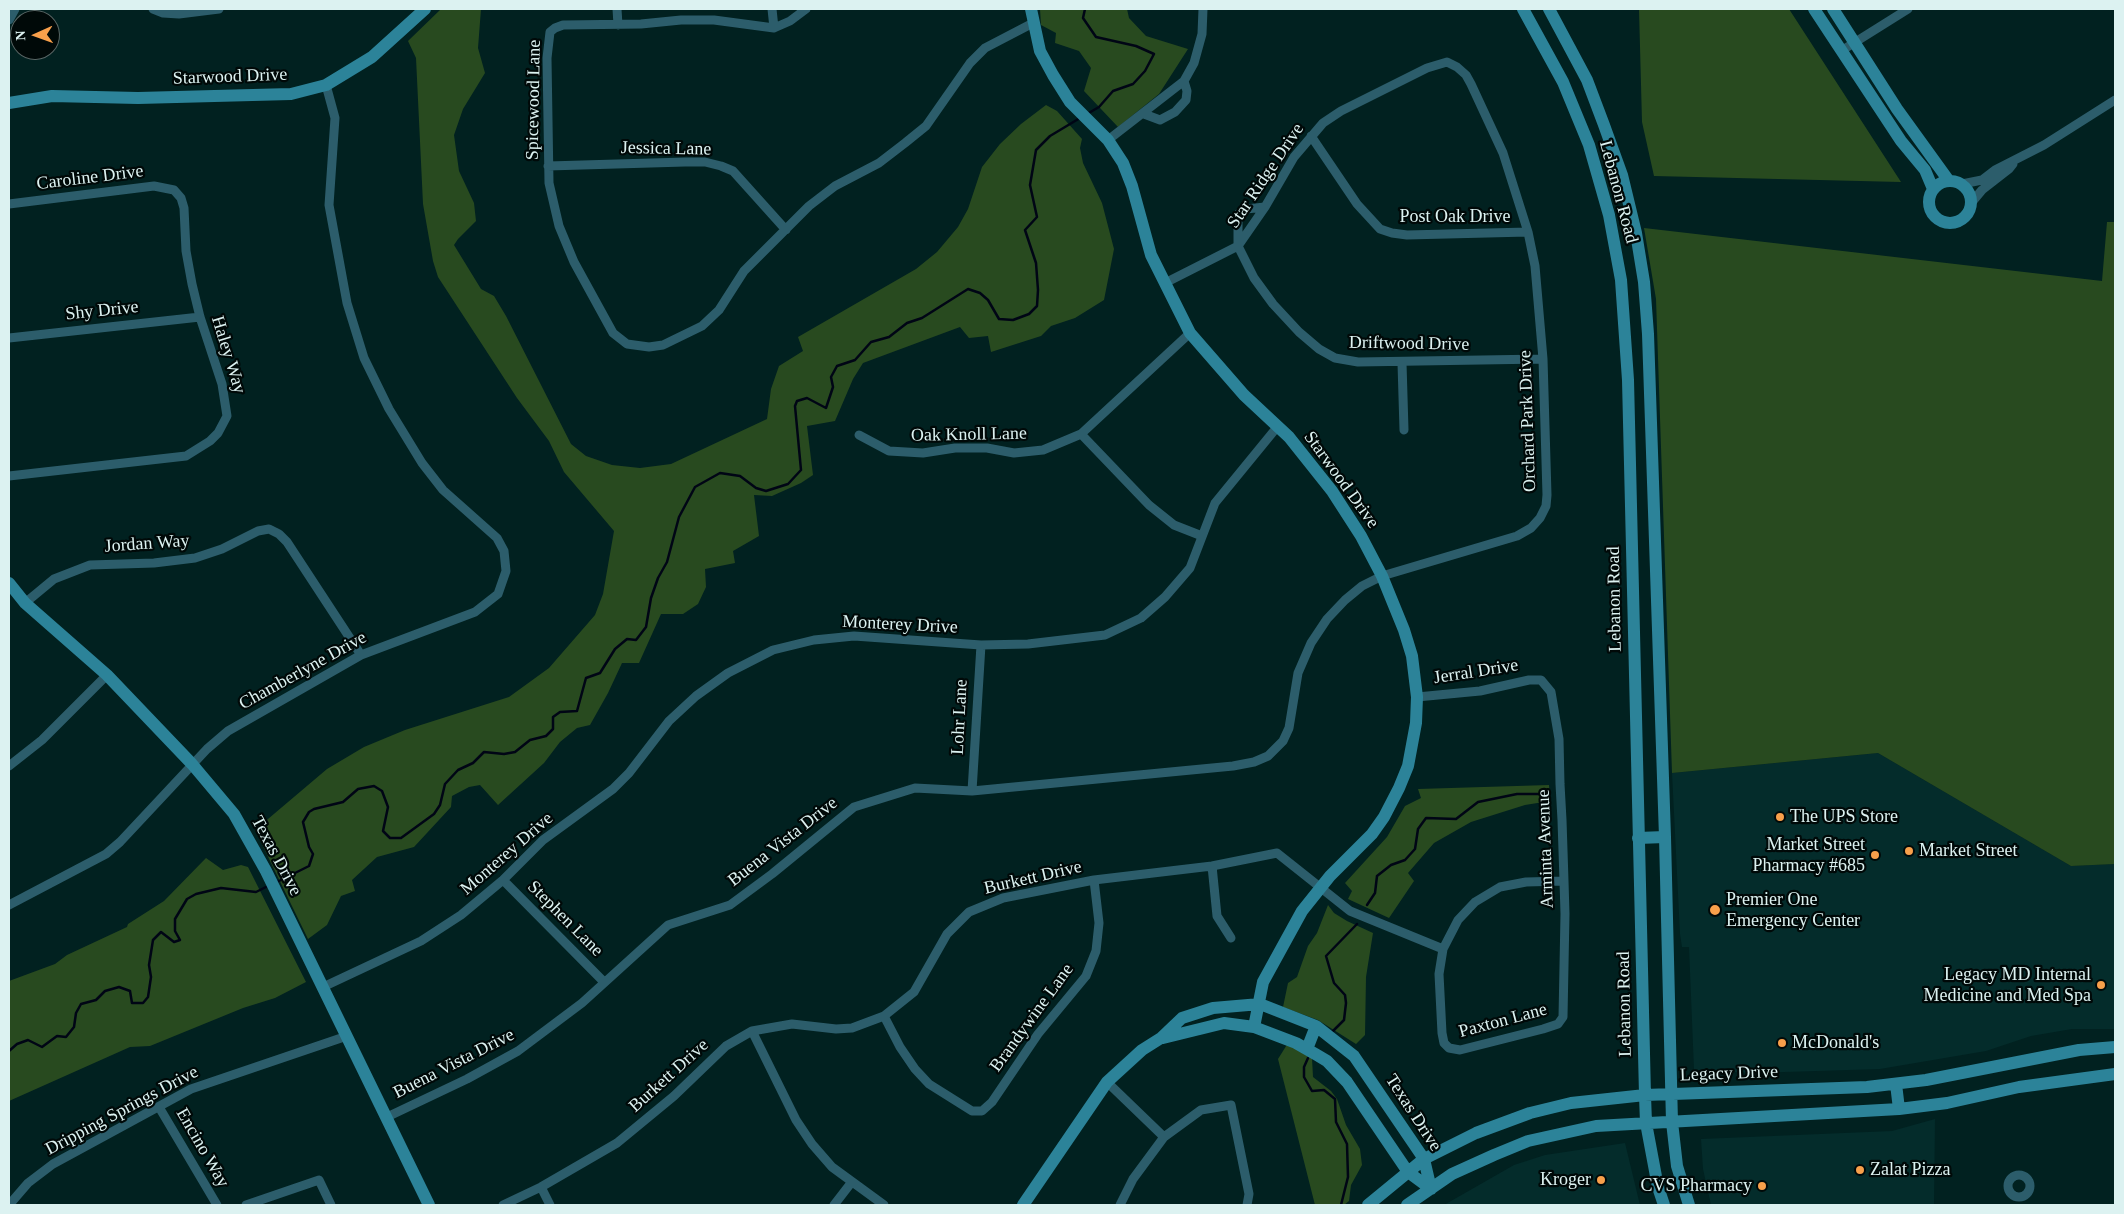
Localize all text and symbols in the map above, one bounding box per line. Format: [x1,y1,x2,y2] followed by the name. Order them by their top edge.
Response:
[10,10,60,60] north arrow
[13,30,28,41] text: N
[522,40,546,160] street label: Spicewood Lane
[172,64,288,90] street label: Starwood Drive
[1223,119,1309,233] street label: Star Ridge Drive
[621,137,711,161] street label: Jessica Lane
[1594,138,1642,246] street label: Lebanon Road
[35,161,145,195] street label: Caroline Drive
[1400,206,1510,228] street label: Post Oak Drive
[64,296,140,326] street label: Shy Drive
[206,314,250,396] street label: Haley Way
[1349,332,1469,356] street label: Driftwood Drive
[1515,350,1541,492] street label: Orchard Park Drive
[911,423,1027,447] street label: Oak Knoll Lane
[1299,427,1383,533] street label: Starwood Drive
[104,530,190,558] street label: Jordan Way
[1603,546,1627,652] street label: Lebanon Road
[842,611,958,639] street label: Monterey Drive
[235,627,371,715] street label: Chamberlyne Drive
[1432,655,1520,689] street label: Jerral Drive
[947,679,973,755] street label: Lohr Lane
[1533,789,1559,909] street label: Arminta Avenue
[724,793,842,891] street label: Buena Vista Drive
[1790,806,1898,828] place label: The UPS Store
[456,808,558,900] street label: Monterey Drive
[1774,811,1786,823] marker: The UPS Store
[246,812,306,900] street label: Texas Drive
[1753,834,1865,876] place label: Market Street Pharmacy #685
[1919,840,2017,862] place label: Market Street
[1903,845,1915,857] marker: Market Street
[1869,849,1881,861] marker: Market Street Pharmacy #685
[982,856,1084,900] street label: Burkett Drive
[523,877,607,961] street label: Stephen Lane
[1726,889,1860,932] place label: Premier One Emergency Center
[1708,903,1722,917] marker: Premier One Emergency Center
[1613,951,1637,1057] street label: Lebanon Road
[986,960,1078,1076] street label: Brandywine Lane
[1924,964,2091,1006] place label: Legacy MD Internal Medicine and Med Spa
[2095,979,2107,991] marker: Legacy MD Internal Medicine and Med Spa
[1457,999,1549,1043] street label: Paxton Lane
[390,1024,518,1104] street label: Buena Vista Drive
[1792,1032,1879,1054] place label: McDonald's
[625,1035,713,1117] street label: Burkett Drive
[1776,1037,1788,1049] marker: McDonald's
[1679,1061,1779,1087] street label: Legacy Drive
[42,1062,202,1160] street label: Dripping Springs Drive
[1380,1071,1446,1155] street label: Texas Drive
[171,1104,233,1192] street label: Encino Way
[1870,1159,1950,1181] place label: Zalat Pizza
[1854,1164,1866,1176] marker: Zalat Pizza
[1540,1169,1591,1191] place label: Kroger
[1595,1174,1607,1186] marker: Kroger
[1641,1175,1752,1197] place label: CVS Pharmacy
[1756,1180,1768,1192] marker: CVS Pharmacy

